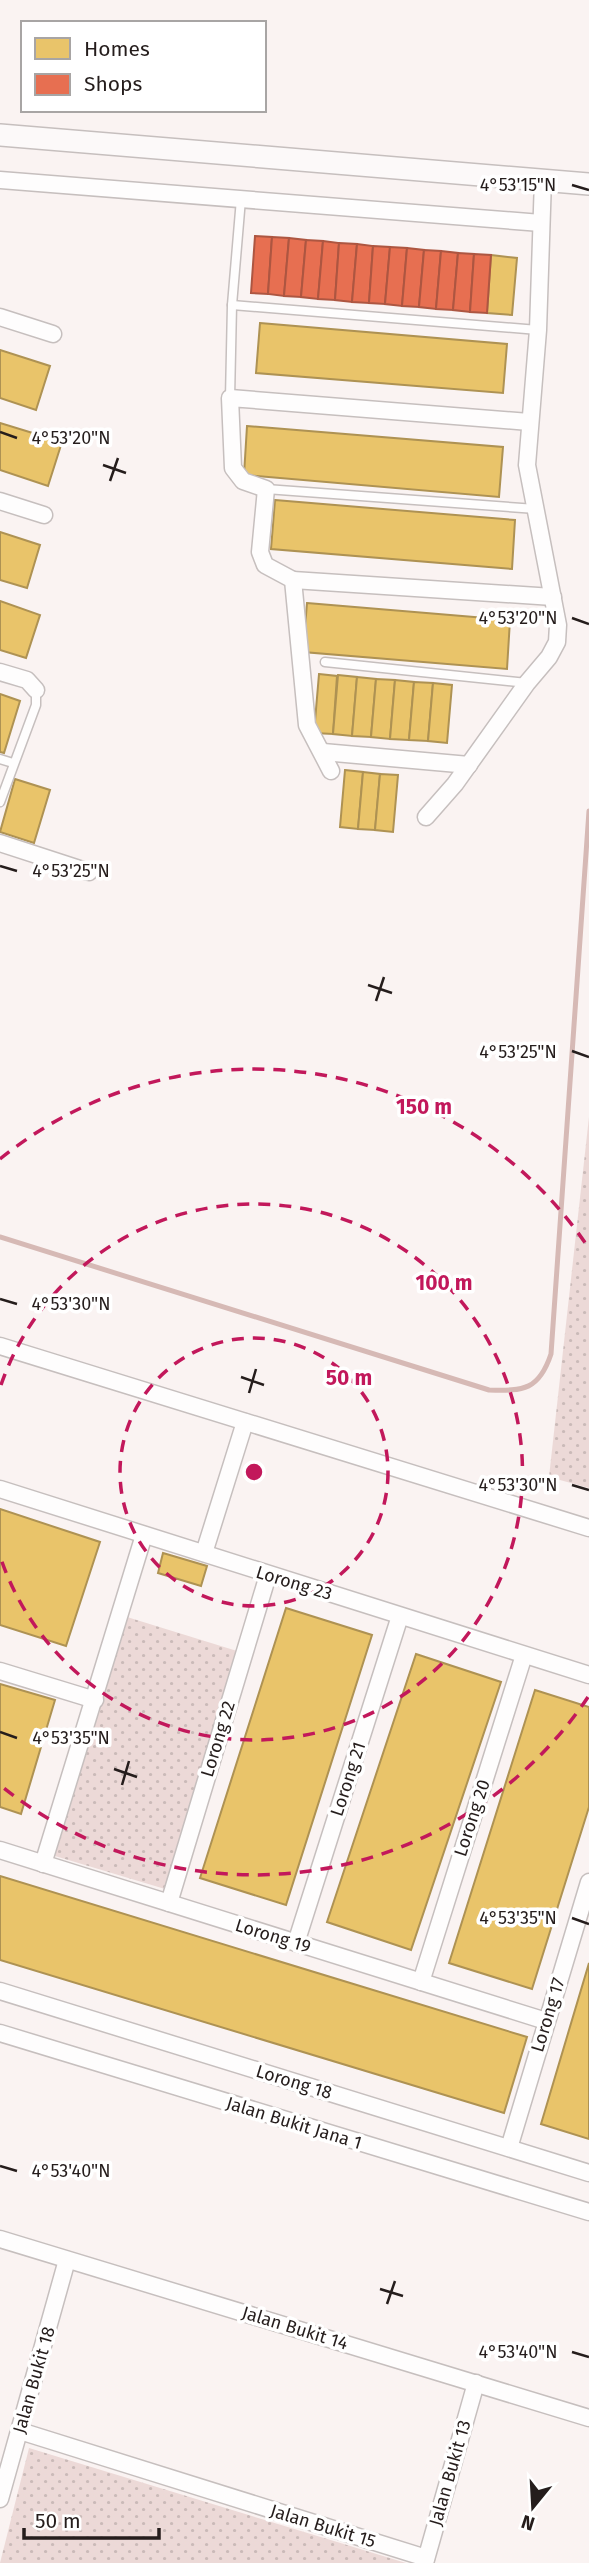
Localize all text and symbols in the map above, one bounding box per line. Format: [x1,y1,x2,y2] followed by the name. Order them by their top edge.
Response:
[21,21,266,112] legend
[84,36,150,62] text: Homes
[84,71,142,97] text: Shops
[480,174,556,196] text: 4°53'15"N
[31,427,111,449] text: 4°53'20"N
[478,607,558,629] text: 4°53'20"N
[32,860,110,882] text: 4°53'25"N
[479,1041,557,1063] text: 4°53'25"N
[396,1094,452,1120] text: 150 m
[415,1270,473,1296] text: 100 m
[31,1293,111,1315] text: 4°53'30"N
[326,1365,372,1391] text: 50 m
[242,1460,266,1484] centre of rings
[478,1474,558,1496] text: 4°53'30"N
[253,1561,335,1605] street label: Lorong 23
[196,1698,240,1780] street label: Lorong 22
[32,1727,110,1749] text: 4°53'35"N
[326,1739,370,1819] street label: Lorong 21
[449,1777,495,1859] street label: Lorong 20
[479,1907,557,1929] text: 4°53'35"N
[233,1914,313,1958] street label: Lorong 19
[526,1975,570,2055] street label: Lorong 17
[253,2060,335,2104] street label: Lorong 18
[224,2092,364,2154] street label: Jalan Bukit Jana 1
[31,2160,111,2182] text: 4°53'40"N
[239,2301,351,2355] street label: Jalan Bukit 14
[8,2324,60,2436] street label: Jalan Bukit 18
[478,2341,558,2363] text: 4°53'40"N
[424,2418,476,2528] street label: Jalan Bukit 13
[498,2472,568,2542] north arrow
[24,2496,159,2540] scale bar
[268,2500,378,2552] street label: Jalan Bukit 15
[35,2508,81,2534] text: 50 m
[518,2510,537,2536] text: N

